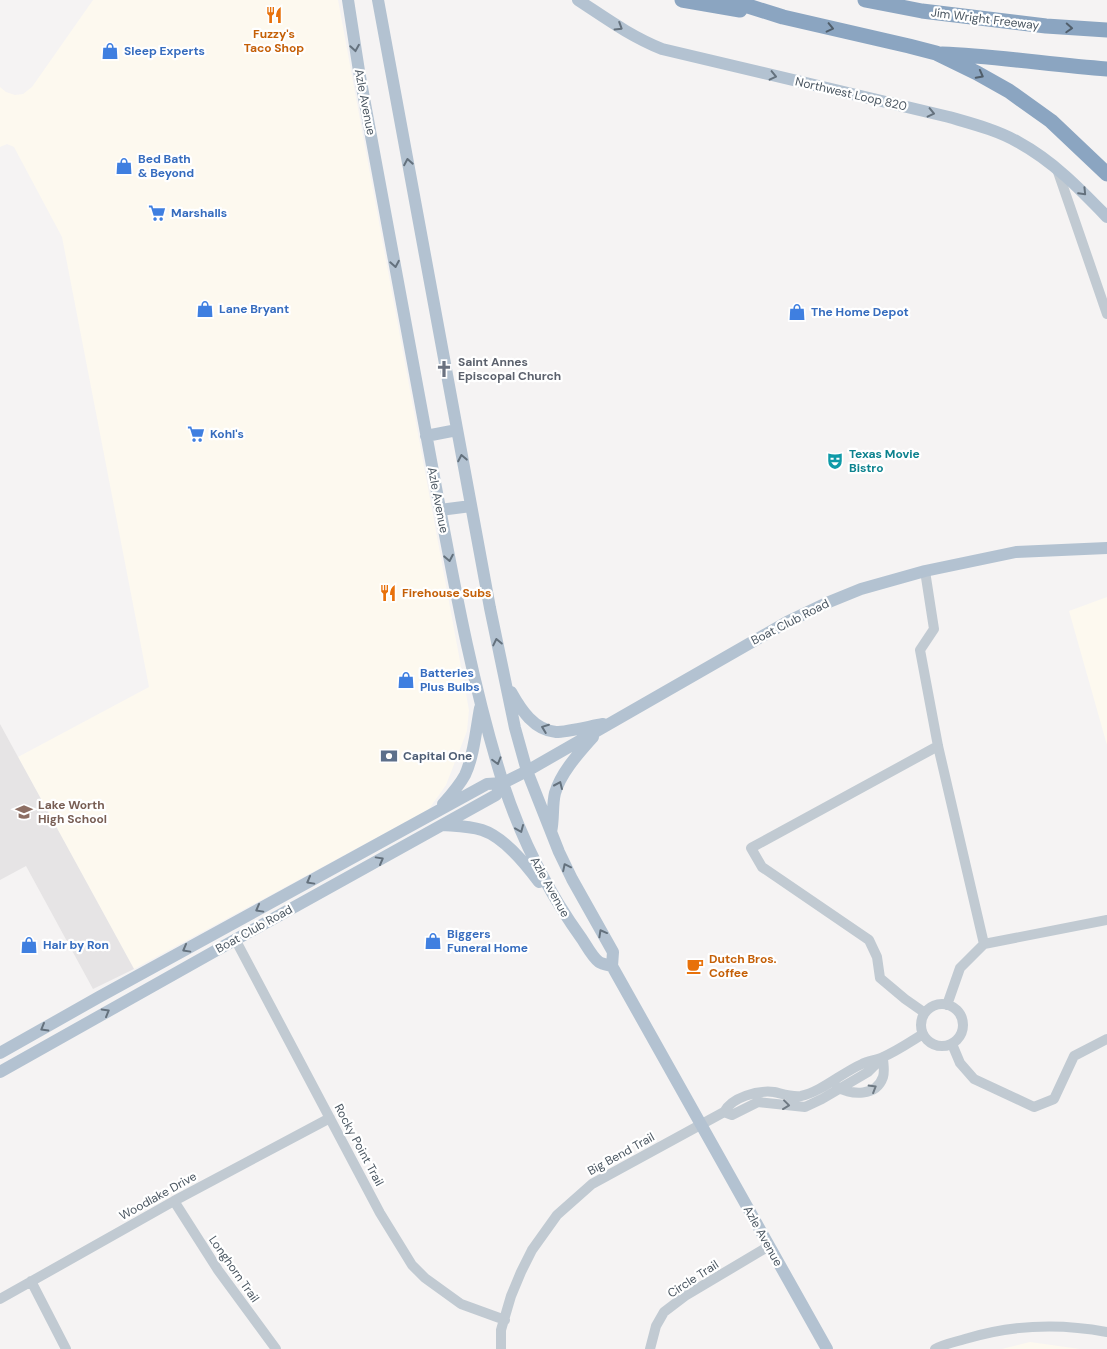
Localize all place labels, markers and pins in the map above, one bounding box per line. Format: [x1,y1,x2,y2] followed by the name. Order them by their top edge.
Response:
[264,5,284,25] restaurant icon: Fuzzy's Taco Shop
[244,26,304,56] place label: Fuzzy's Taco Shop
[100,41,120,61] shop icon: Sleep Experts
[124,43,205,59] place label: Sleep Experts
[138,151,194,181] place label: Bed Bath & Beyond
[114,156,134,176] shop icon: Bed Bath & Beyond
[147,203,167,223] supermarket icon: Marshalls
[171,205,227,221] place label: Marshalls
[195,299,215,319] shop icon: Lane Bryant
[219,301,289,317] place label: Lane Bryant
[787,302,807,322] shop icon: The Home Depot
[811,304,909,320] place label: The Home Depot
[458,354,561,384] place label: Saint Annes Episcopal Church
[434,359,454,379] church icon: Saint Annes Episcopal Church
[186,424,206,444] supermarket icon: Kohl's
[210,426,244,442] place label: Kohl's
[849,446,920,476] place label: Texas Movie Bistro
[825,451,845,471] theatre icon: Texas Movie Bistro
[378,583,398,603] restaurant icon: Firehouse Subs
[402,585,491,601] place label: Firehouse Subs
[420,665,480,695] place label: Batteries Plus Bulbs
[396,670,416,690] shop icon: Batteries Plus Bulbs
[379,746,399,766] bank icon: Capital One
[403,748,472,764] place label: Capital One
[38,797,107,827] place label: Lake Worth High School
[14,802,34,822] school or university icon: Lake Worth High School
[447,926,528,956] place label: Biggers Funeral Home
[423,931,443,951] shop icon: Biggers Funeral Home
[19,935,39,955] shop icon: Hair by Ron
[43,937,109,953] place label: Hair by Ron
[709,951,777,981] place label: Dutch Bros. Coffee
[685,956,705,976] cafe icon: Dutch Bros. Coffee

